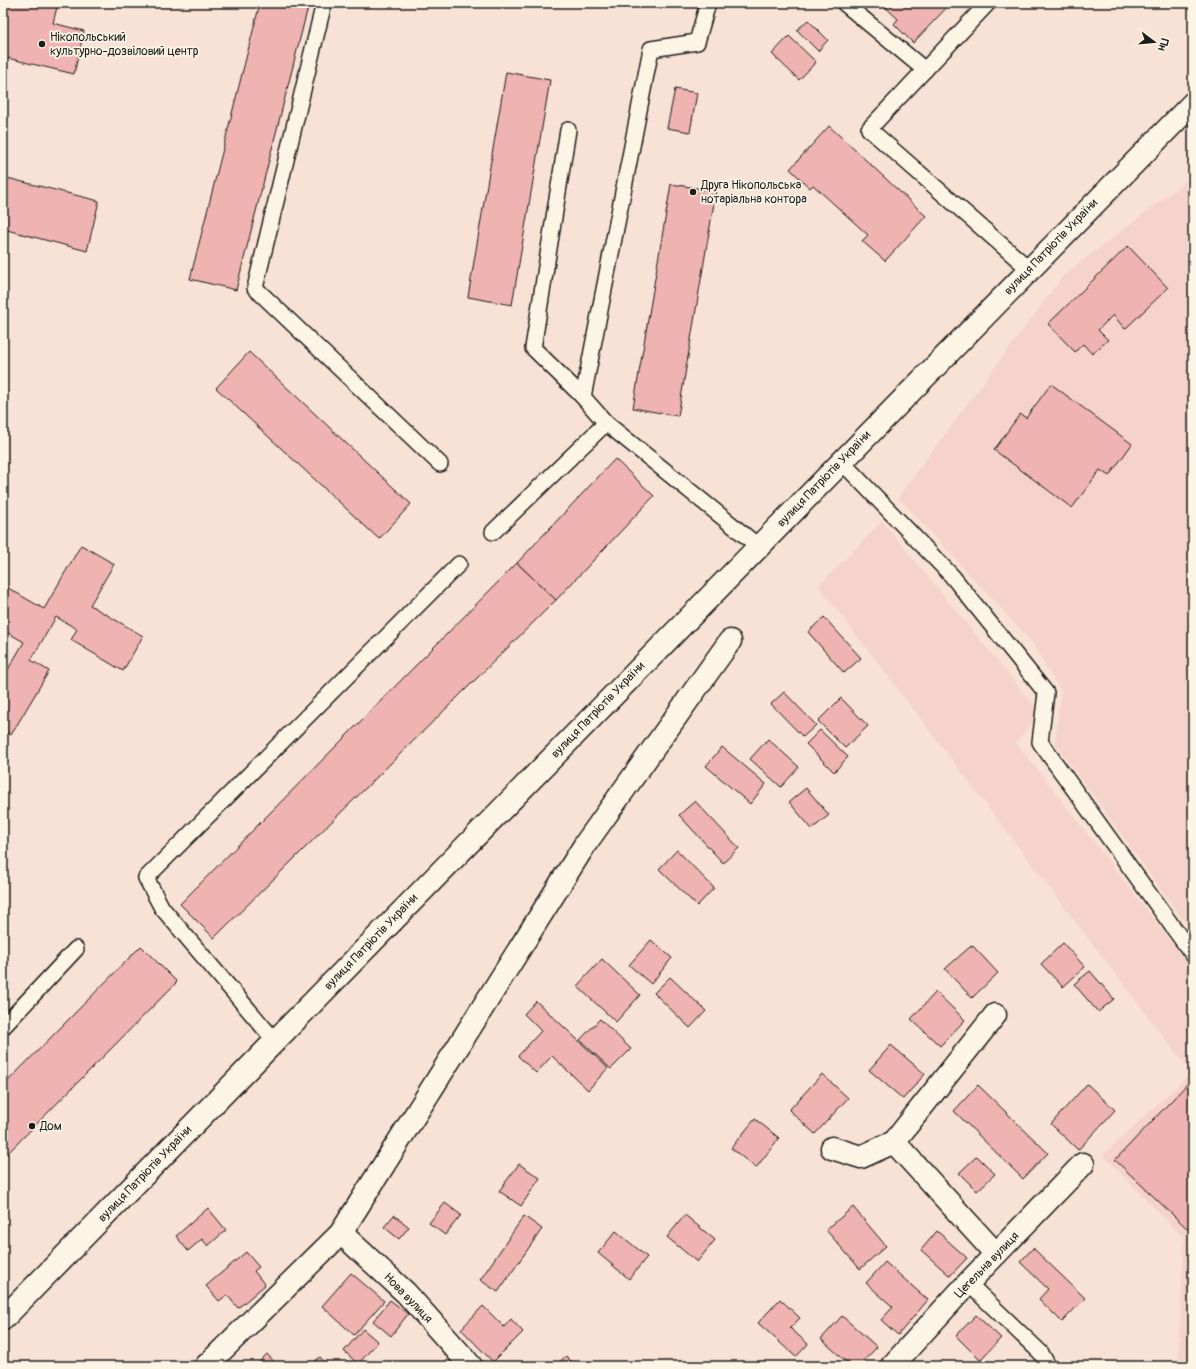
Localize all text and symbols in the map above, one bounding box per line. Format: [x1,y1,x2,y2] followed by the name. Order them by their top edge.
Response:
[1134,22,1174,62] north arrow
[50,30,199,59] place label: Нікопольський культурно-дозвіловий центр
[1155,37,1171,53] text: Пн
[37,39,47,49] marker: Нікопольський культурно-дозвіловий центр
[700,178,807,207] place label: Друга Нікопольська нотаріальна контора
[688,187,698,197] marker: Друга Нікопольська нотаріальна контора
[1001,195,1101,298] street label: вулиця Патріотів України
[774,427,874,530] street label: вулиця Патріотів України
[548,658,648,761] street label: вулиця Патріотів України
[321,890,421,993] street label: вулиця Патріотів України
[39,1119,62,1134] place label: Дом
[27,1121,37,1131] marker: Дом
[95,1122,195,1225] street label: вулиця Патріотів України
[952,1228,1023,1301] street label: Цегельна вулиця
[380,1270,436,1326] street label: Нова вулиця

